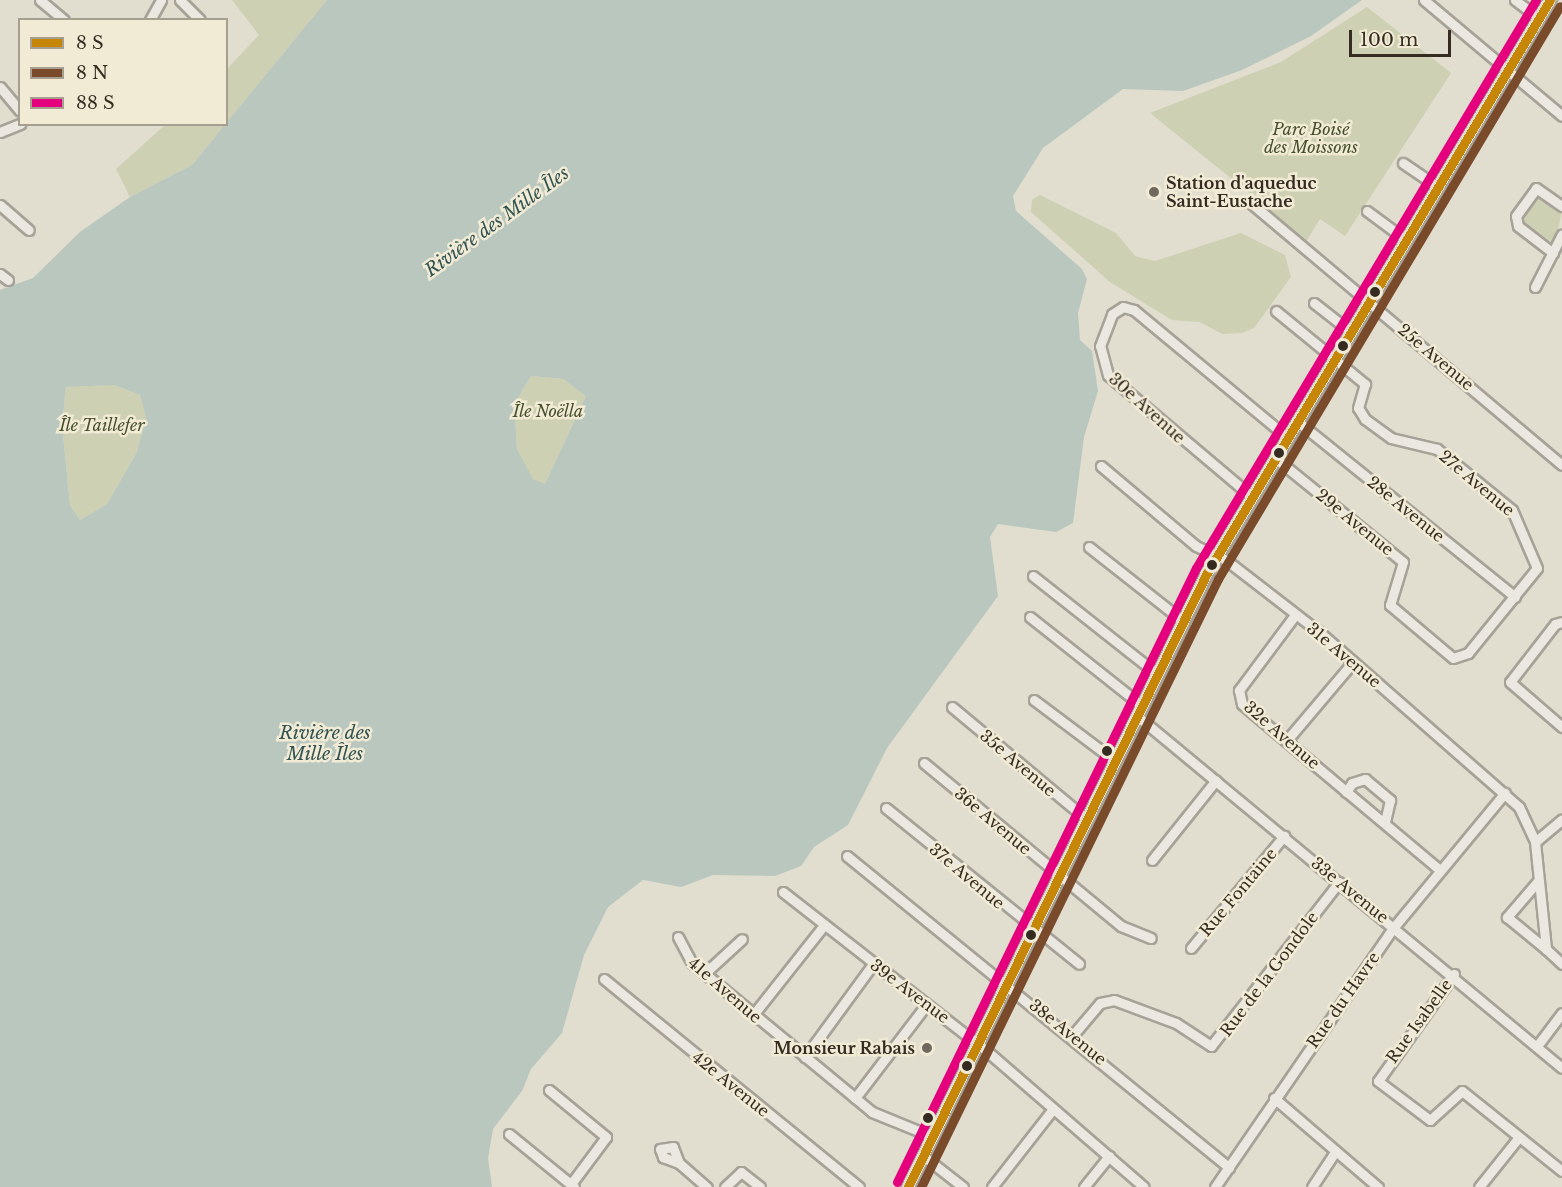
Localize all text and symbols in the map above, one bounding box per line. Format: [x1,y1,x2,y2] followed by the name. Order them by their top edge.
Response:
[18,18,228,126] legend
[1352,18,1454,56] scale bar
[1360,29,1418,51] text: 100 m
[76,32,104,54] text: 8 S
[76,62,108,84] text: 8 N
[76,92,115,114] text: 88 S
[1264,119,1358,157] park label: Parc Boisé des Moissons
[421,162,573,282] water label: Rivière des Mille Îles
[1166,173,1317,211] place label: Station d'aqueduc Saint-Eustache
[1147,185,1161,199] marker: Station d'aqueduc Saint-Eustache
[1369,286,1381,298] unlabelled marker
[1394,320,1478,394] street label: 25e Avenue
[1337,340,1349,352] unlabelled marker
[1105,369,1189,447] street label: 30e Avenue
[513,401,583,421] park label: Île Noëlla
[59,415,145,435] park label: Île Taillefer
[1435,446,1519,520] street label: 27e Avenue
[1273,447,1285,459] unlabelled marker
[1363,472,1449,546] street label: 28e Avenue
[1312,485,1398,559] street label: 29e Avenue
[1206,559,1218,571] unlabelled marker
[1303,618,1385,692] street label: 31e Avenue
[1240,697,1324,773] street label: 32e Avenue
[279,723,371,766] water label: Rivière des Mille Îles
[976,726,1060,800] street label: 35e Avenue
[1101,745,1113,757] unlabelled marker
[951,783,1035,859] street label: 36e Avenue
[925,839,1009,913] street label: 37e Avenue
[1196,844,1280,940] street label: Rue Fontaine
[1307,853,1393,927] street label: 33e Avenue
[1216,908,1322,1040] street label: Rue de la Gondole
[1025,929,1037,941] unlabelled marker
[1303,948,1383,1052] street label: Rue du Havre
[684,953,766,1027] street label: 41e Avenue
[866,955,954,1027] street label: 39e Avenue
[1382,975,1456,1067] street label: Rue Isabelle
[1025,995,1111,1069] street label: 38e Avenue
[773,1038,915,1058] place label: Monsieur Rabais
[920,1041,934,1055] marker: Monsieur Rabais
[688,1047,774,1121] street label: 42e Avenue
[961,1060,973,1072] unlabelled marker
[922,1112,934,1124] unlabelled marker

